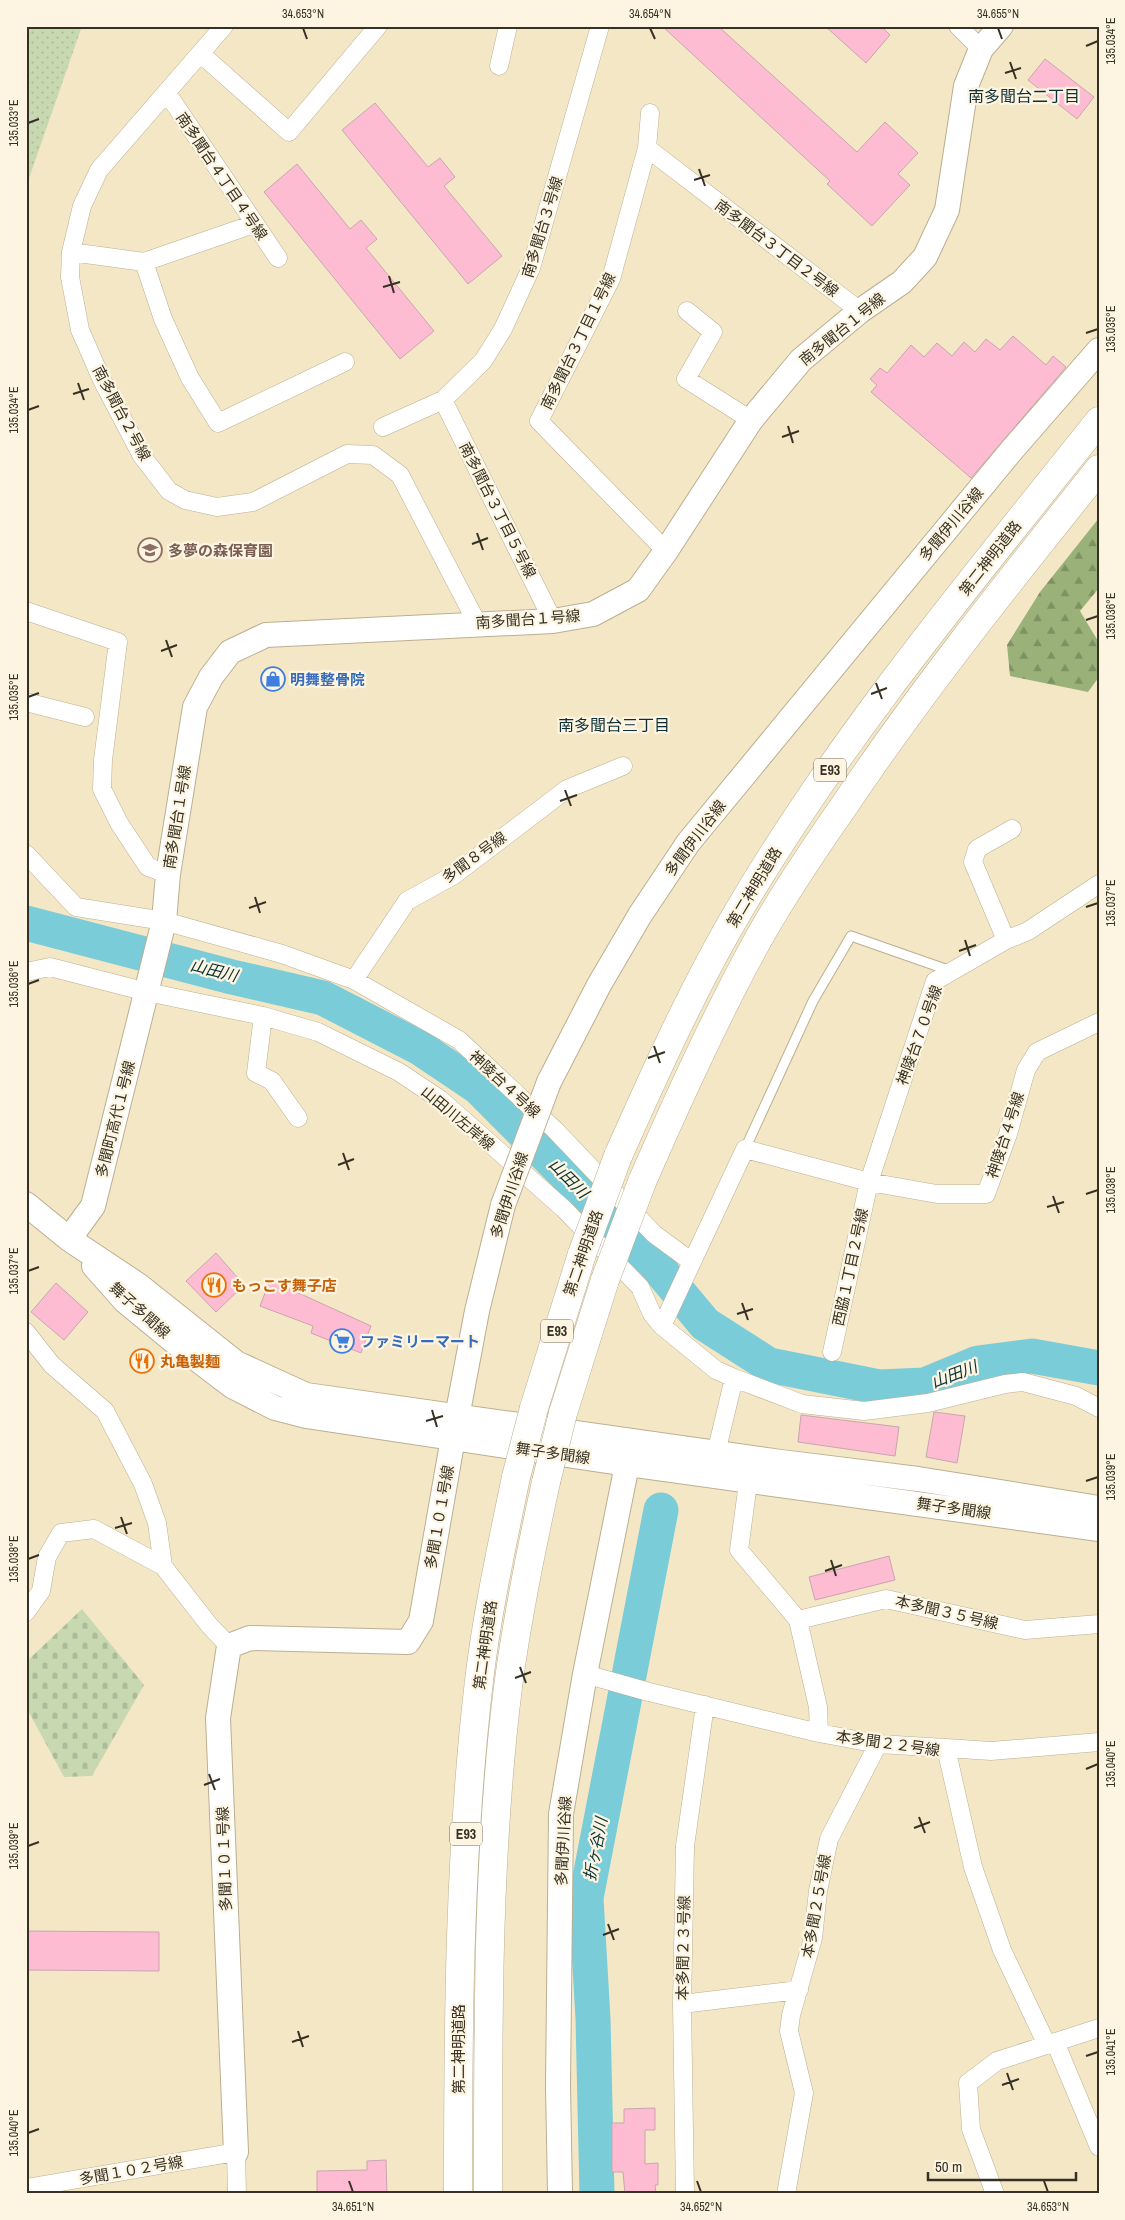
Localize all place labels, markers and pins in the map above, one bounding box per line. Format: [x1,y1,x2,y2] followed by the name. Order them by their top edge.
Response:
[137,537,163,563] school or university icon: 多夢の森保育園
[168,540,273,561] place label: 多夢の森保育園
[260,666,286,692] shop icon: 明舞整骨院
[290,669,365,690] place label: 明舞整骨院
[201,1272,227,1298] restaurant icon: もっこす舞子店
[232,1275,337,1296] place label: もっこす舞子店
[329,1328,355,1354] supermarket icon: ファミリーマート
[360,1331,480,1352] place label: ファミリーマート
[129,1348,155,1374] restaurant icon: 丸亀製麺
[160,1351,220,1372] place label: 丸亀製麺

